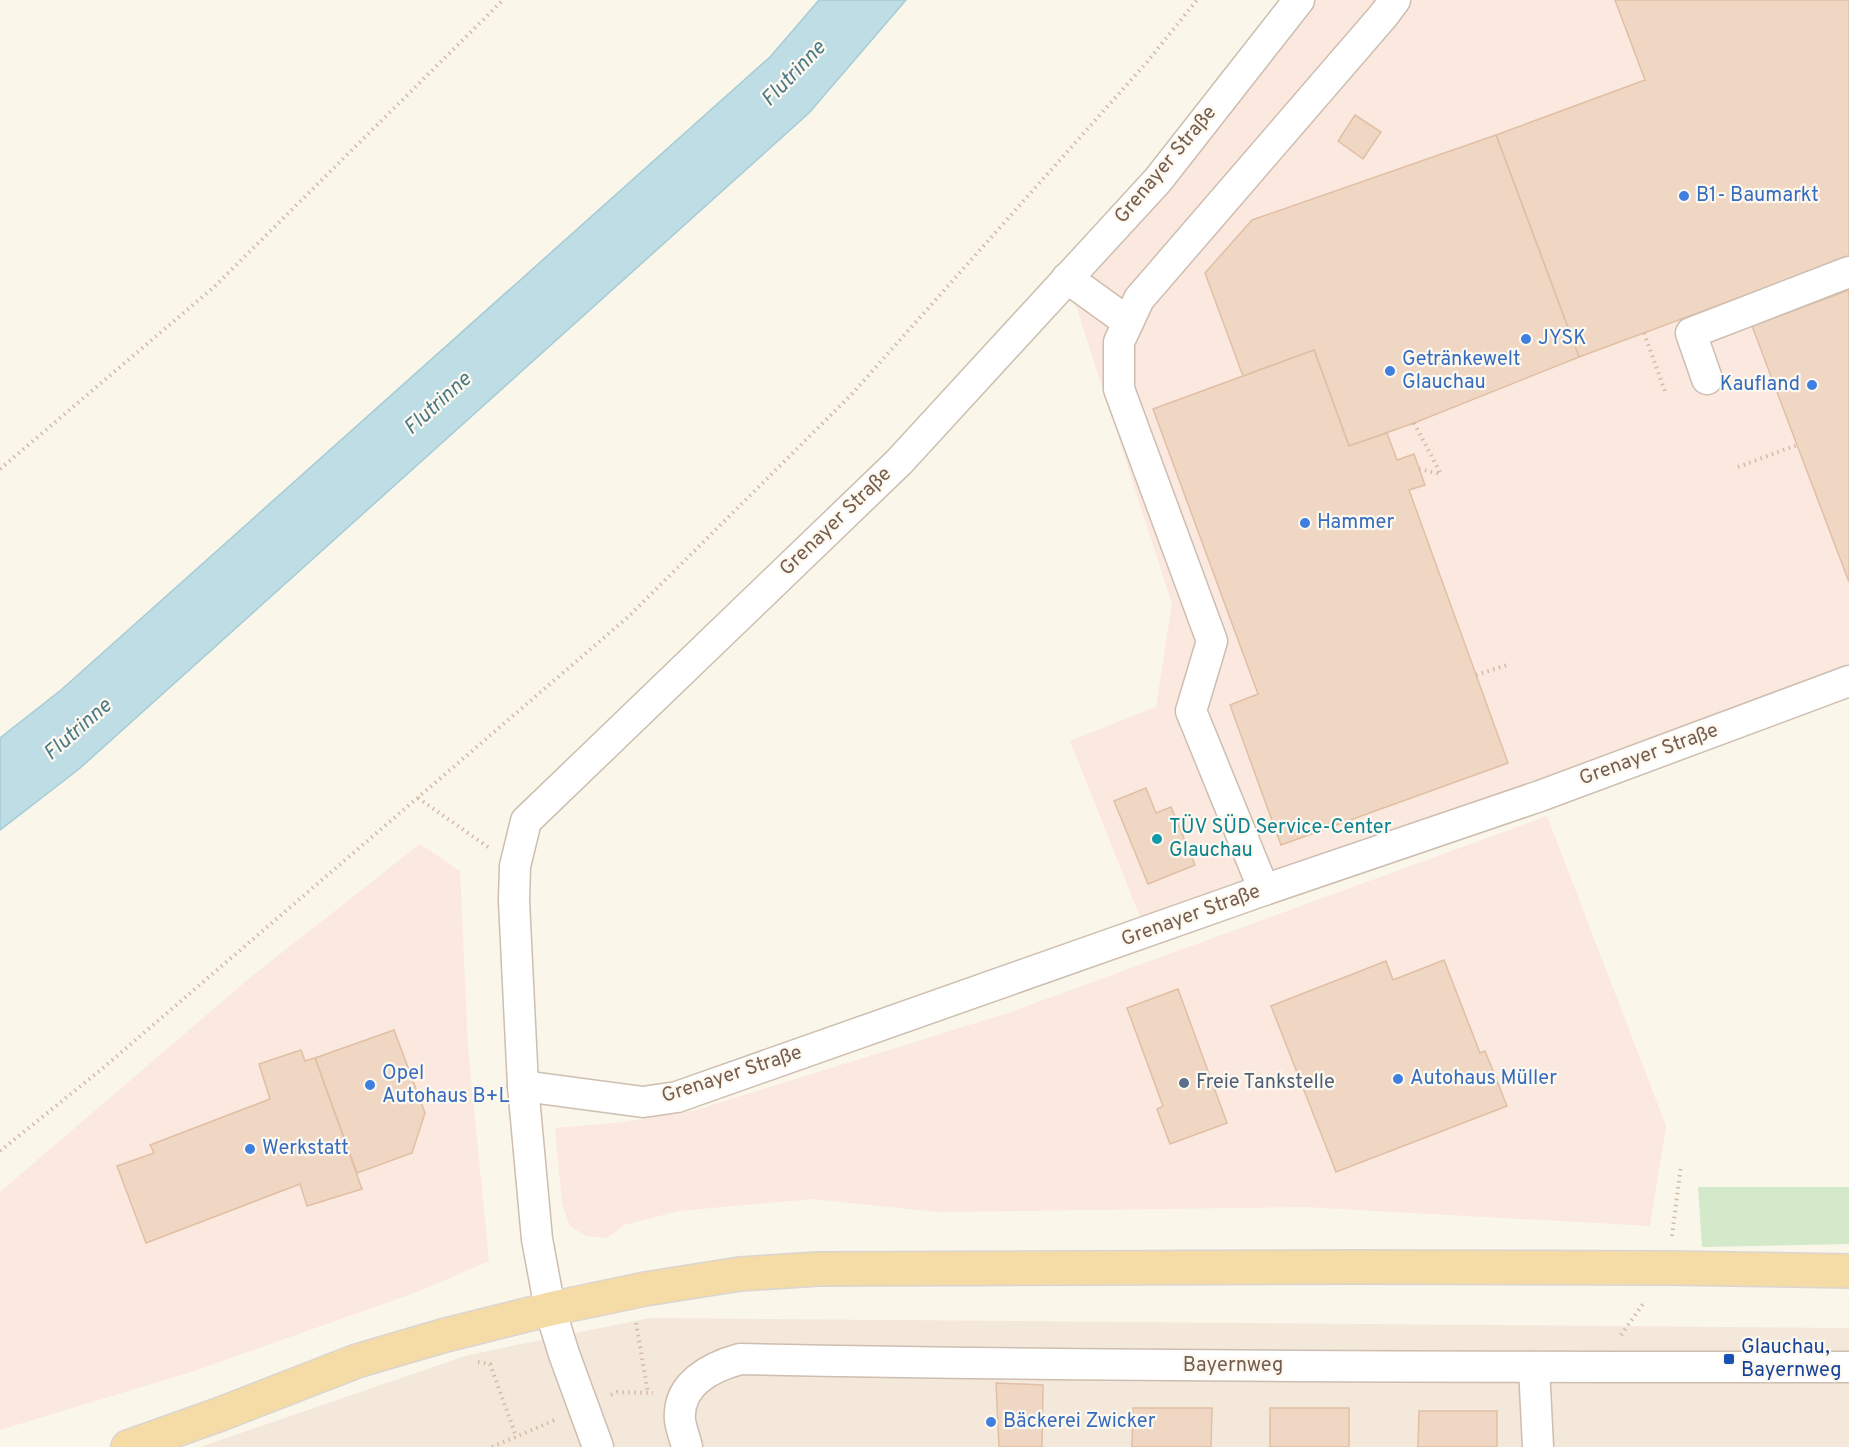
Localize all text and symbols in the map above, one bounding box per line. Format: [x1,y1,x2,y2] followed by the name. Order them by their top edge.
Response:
[756,34,833,113] water label: Flutrinne
[1109,101,1223,229] street label: Grenayer Straße
[1696,183,1819,209] place label: B1- Baumarkt
[1677,189,1691,203] marker: B1- Baumarkt
[1538,326,1586,352] place label: JYSK
[1519,332,1533,346] marker: JYSK
[1402,347,1520,396] place label: Getränkewelt Glauchau
[1383,364,1397,378] marker: Getränkewelt Glauchau
[399,366,478,441] water label: Flutrinne
[1720,372,1800,398] place label: Kaufland
[1805,378,1819,392] marker: Kaufland
[774,462,898,582] street label: Grenayer Straße
[1317,510,1395,536] place label: Hammer
[1298,516,1312,530] marker: Hammer
[38,692,119,767] water label: Flutrinne
[1576,718,1722,792] street label: Grenayer Straße
[1169,814,1392,864] place label: TÜV SÜD Service-Center Glauchau
[1150,832,1164,846] marker: TÜV SÜD Service-Center Glauchau
[1118,879,1264,953] street label: Grenayer Straße
[659,1040,805,1110] street label: Grenayer Straße
[382,1061,510,1110] place label: Opel Autohaus B+L
[1410,1066,1557,1092] place label: Autohaus Müller
[1196,1070,1335,1096] place label: Freie Tankstelle
[1391,1072,1405,1086] marker: Autohaus Müller
[1177,1076,1191,1090] marker: Freie Tankstelle
[363,1078,377,1092] marker: Opel Autohaus B+L
[262,1136,349,1162] place label: Werkstatt
[243,1142,257,1156] marker: Werkstatt
[1741,1335,1841,1384] place label: Glauchau, Bayernweg
[1722,1352,1736,1366] marker: Glauchau, Bayernweg
[1183,1353,1283,1379] street label: Bayernweg
[1003,1409,1156,1435] place label: Bäckerei Zwicker
[984,1415,998,1429] marker: Bäckerei Zwicker

